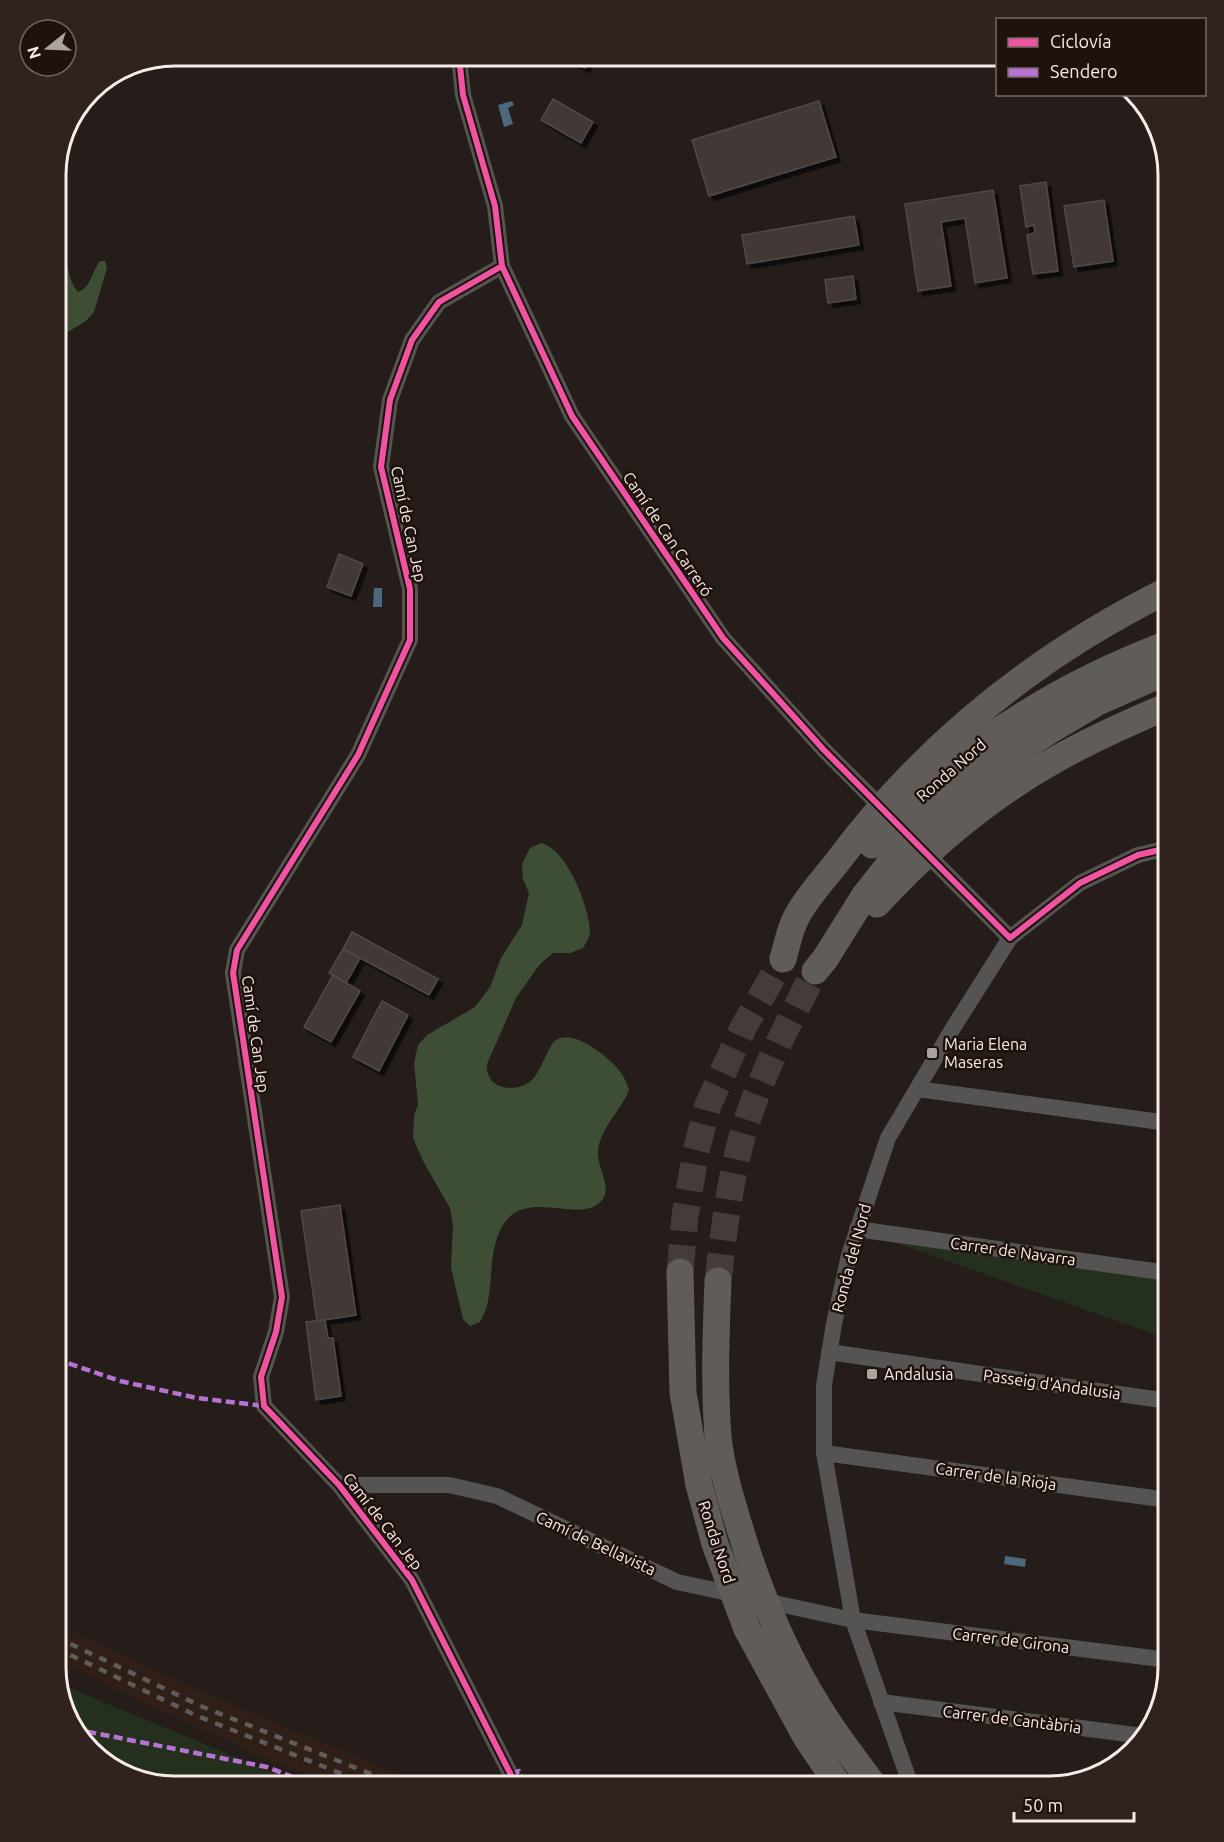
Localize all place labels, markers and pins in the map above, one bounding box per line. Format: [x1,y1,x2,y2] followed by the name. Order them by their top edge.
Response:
[944,1035,1027,1071] place label: Maria Elena Maseras
[925,1046,939,1060] marker: Maria Elena Maseras
[884,1365,954,1383] place label: Andalusia
[865,1367,879,1381] marker: Andalusia

